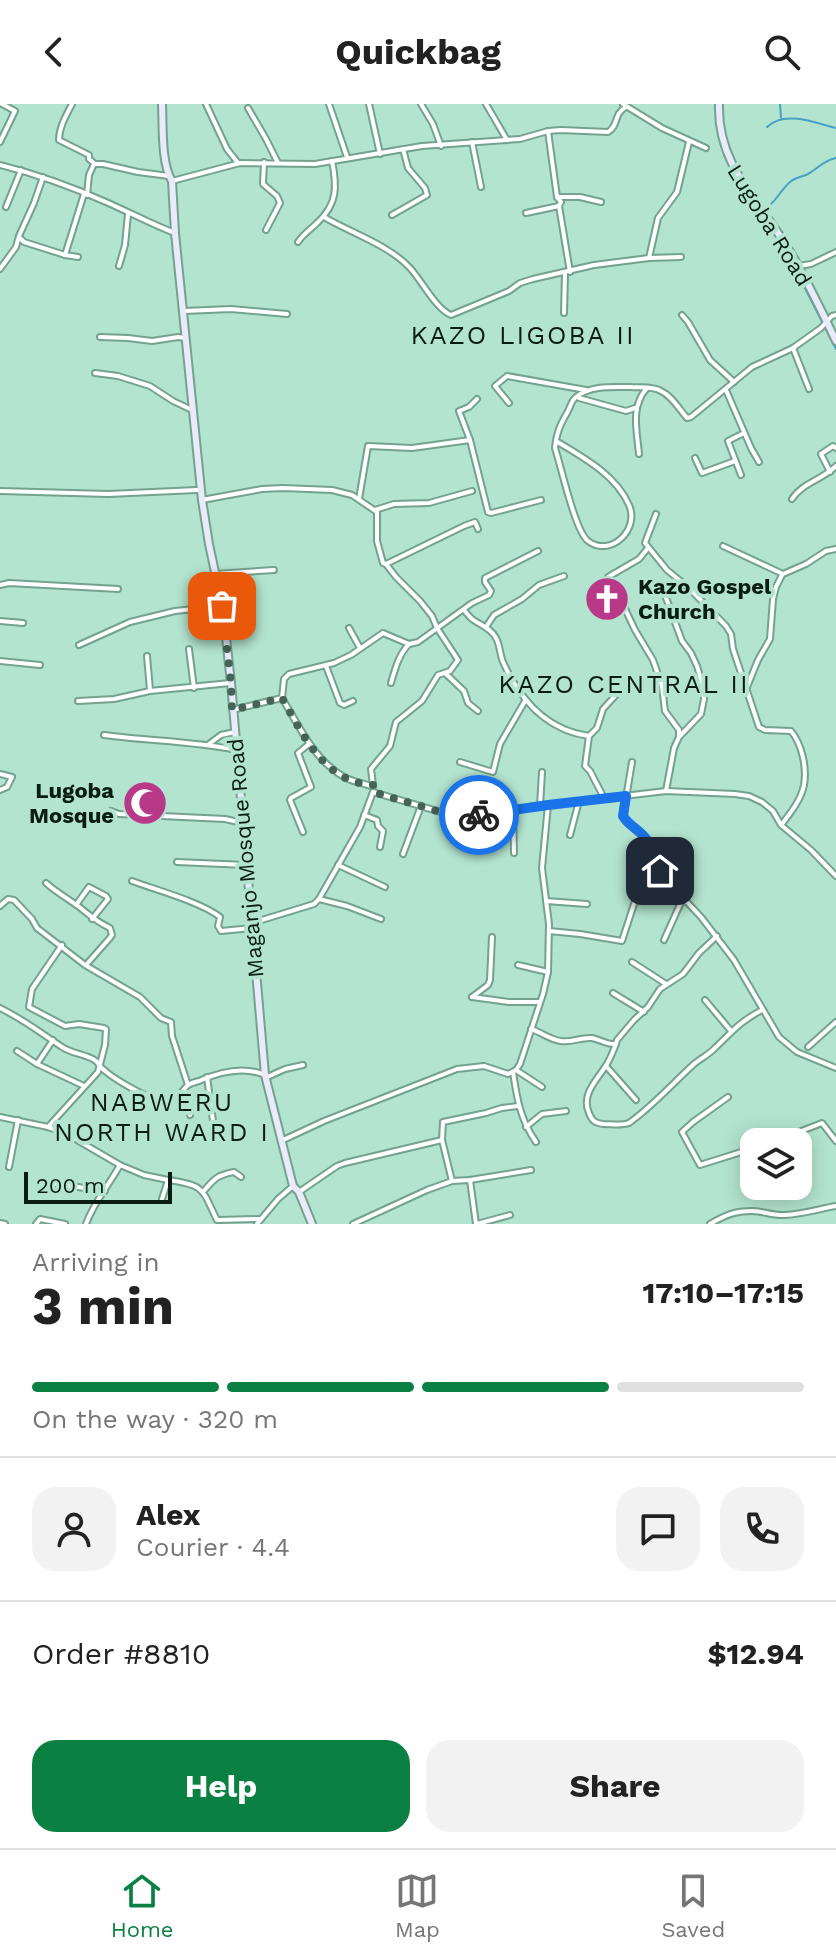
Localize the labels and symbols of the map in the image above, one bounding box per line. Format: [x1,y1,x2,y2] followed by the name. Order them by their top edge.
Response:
[722,160,817,291] street label: Lugoba Road
[410,320,636,350] district label: KAZO LIGOBA II
[188,572,256,640] pin
[638,574,772,624] place label: Kazo Gospel Church
[583,575,631,623] church icon: Kazo Gospel Church
[498,669,750,699] district label: KAZO CENTRAL II
[223,737,268,979] street label: Maganjo Mosque Road
[439,775,519,855] courier
[29,778,114,828] place label: Lugoba Mosque
[121,779,169,827] mosque icon: Lugoba Mosque
[626,837,694,905] pin
[54,1087,270,1147] district label: NABWERU NORTH WARD I
[24,1168,172,1204] scale bar

